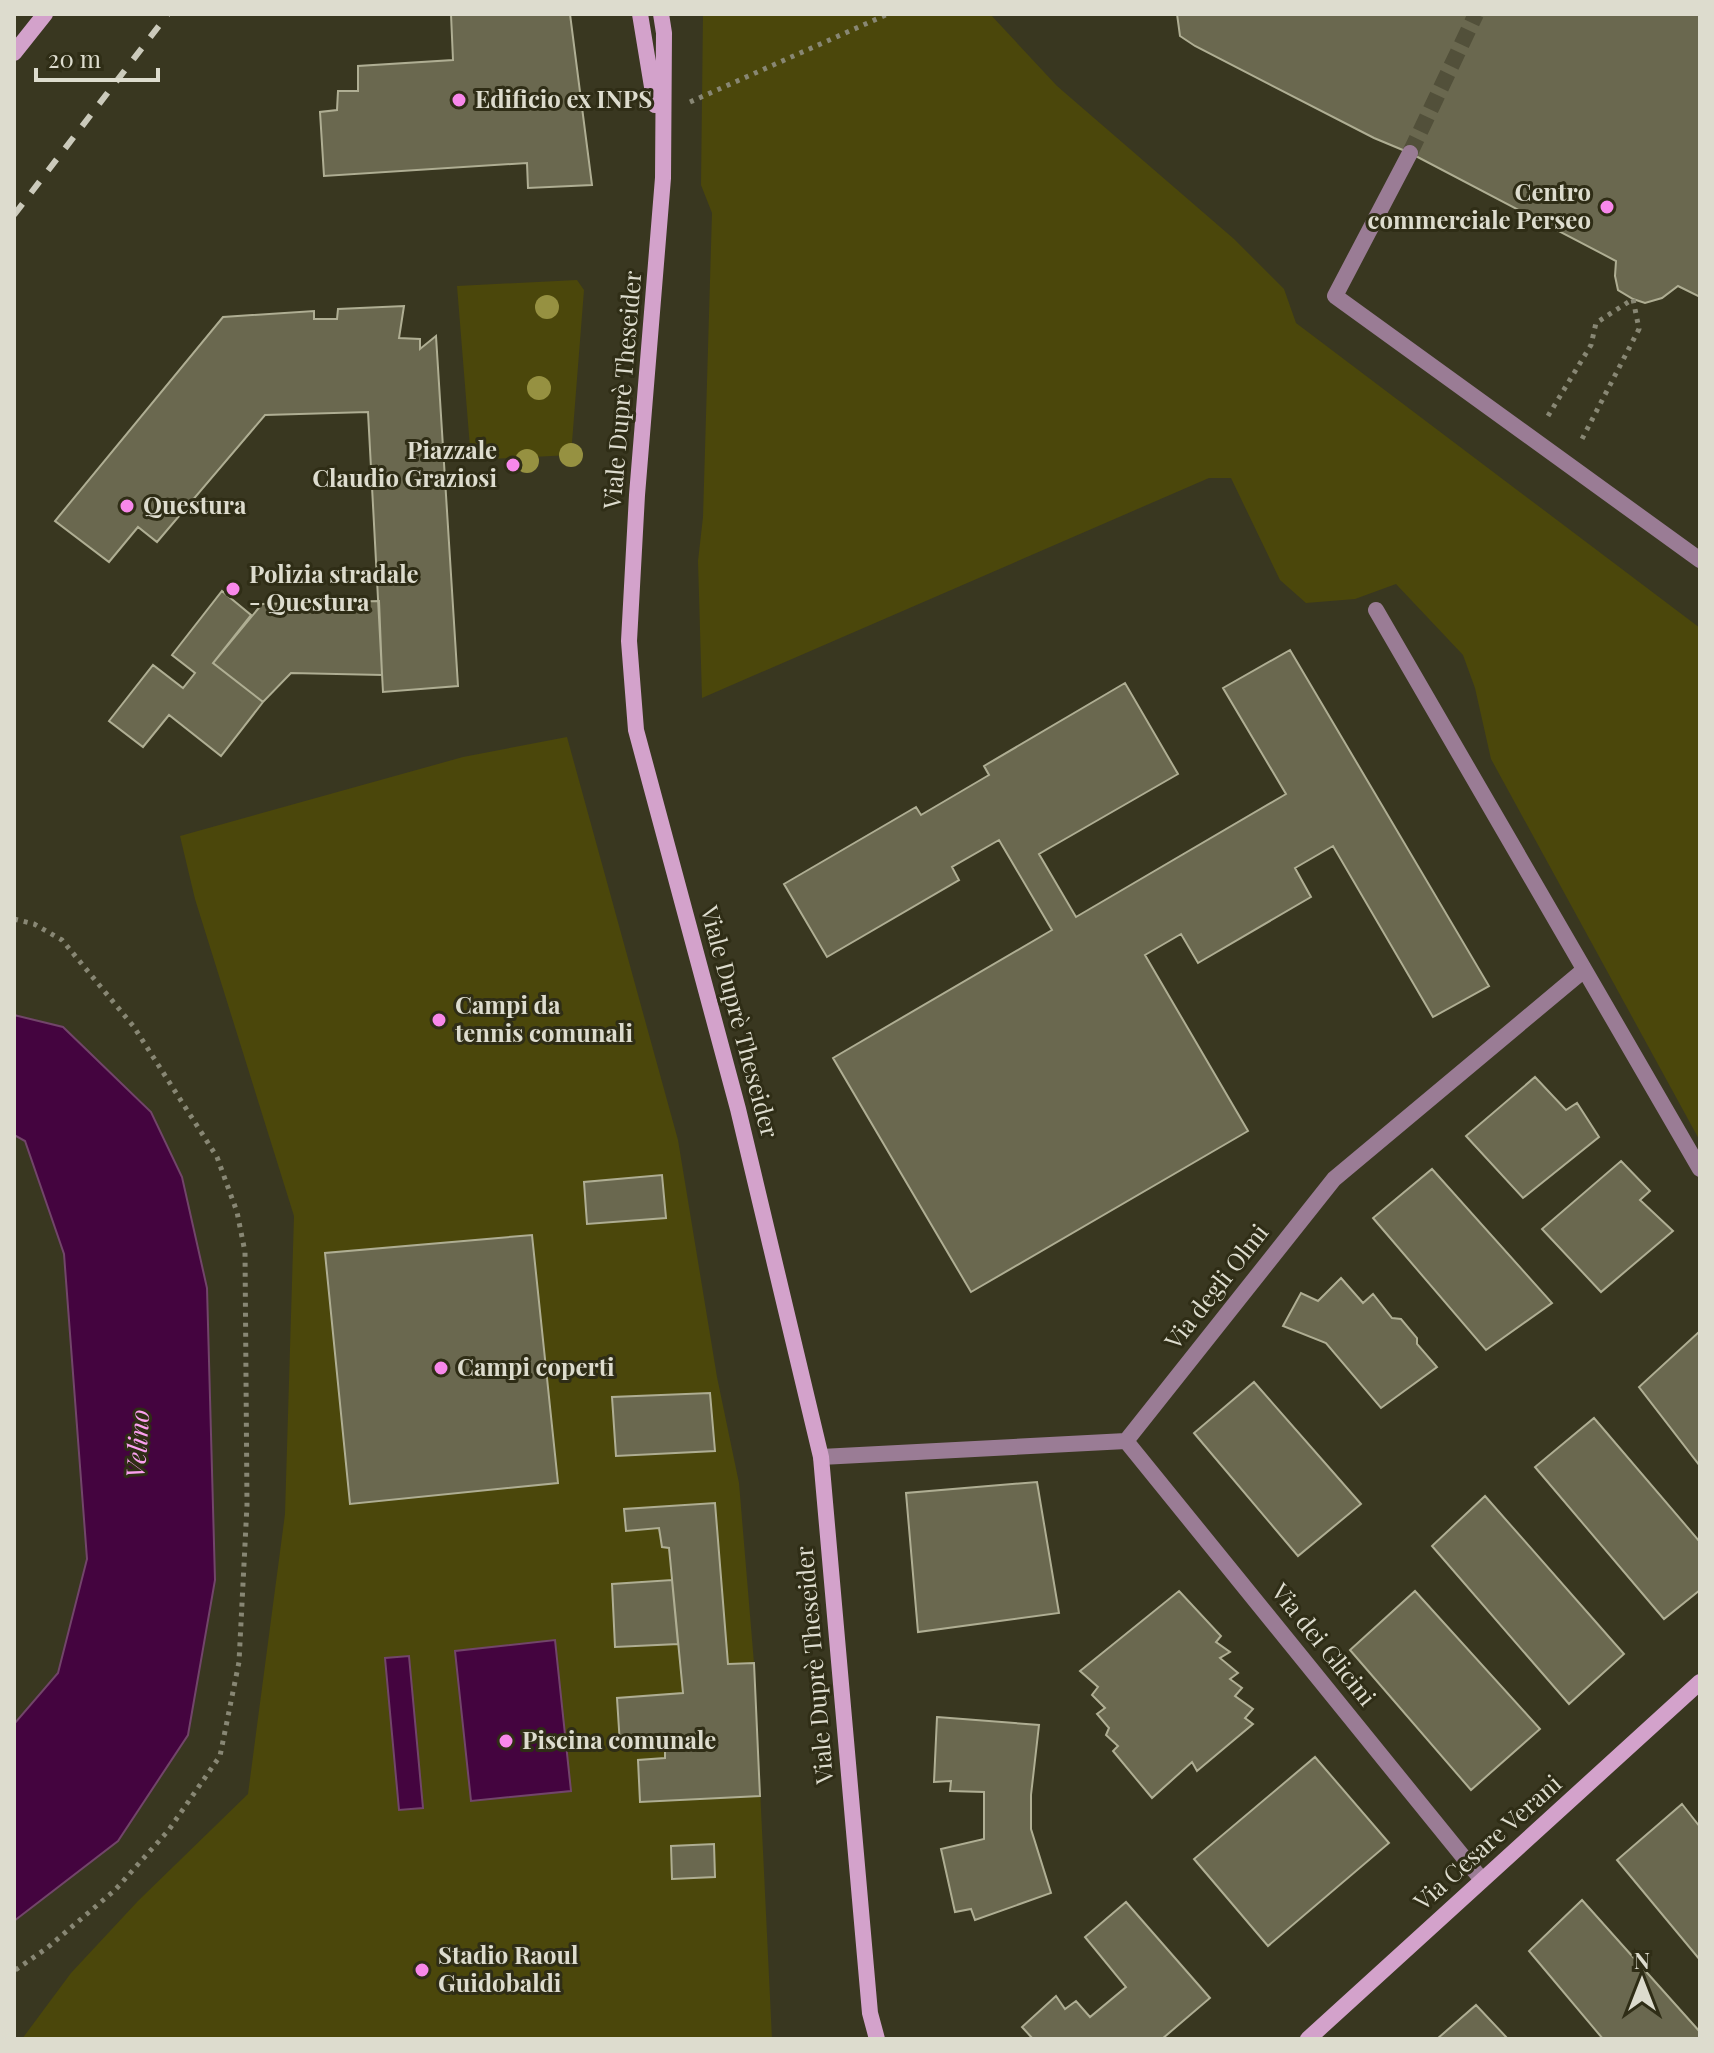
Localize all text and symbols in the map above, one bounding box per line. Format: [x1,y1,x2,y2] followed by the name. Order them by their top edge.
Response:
[36,32,158,82] scale bar
[48,42,101,74] text: 20 m
[475,82,652,114] place label: Edificio ex INPS
[450,91,468,109] marker: Edificio ex INPS
[1368,175,1591,235] place label: Centro commerciale Perseo
[1598,198,1616,216] marker: Centro commerciale Perseo
[595,269,647,511] street label: Viale Duprè Theseider
[312,433,497,493] place label: Piazzale Claudio Graziosi
[504,456,522,474] marker: Piazzale Claudio Graziosi
[143,488,247,520] place label: Questura
[118,497,136,515] marker: Questura
[249,557,418,617] place label: Polizia stradale - Questura
[224,580,242,598] marker: Polizia stradale - Questura
[694,901,787,1141] street label: Viale Duprè Theseider
[454,988,633,1048] place label: Campi da tennis comunali
[430,1011,448,1029] marker: Campi da tennis comunali
[1156,1217,1274,1356] street label: Via degli Olmi
[457,1350,615,1382] place label: Campi coperti
[432,1359,450,1377] marker: Campi coperti
[117,1408,156,1480] water label: Velino
[787,1544,839,1787] street label: Viale Duprè Theseider
[1265,1575,1384,1712] street label: Via dei Glicini
[522,1723,716,1755] place label: Piscina comunale
[497,1732,515,1750] marker: Piscina comunale
[1405,1767,1567,1917] street label: Via Cesare Verani
[438,1938,579,1998] place label: Stadio Raoul Guidobaldi
[1602,1941,1682,2021] north arrow
[1634,1945,1650,1975] text: N
[413,1961,431,1979] marker: Stadio Raoul Guidobaldi

